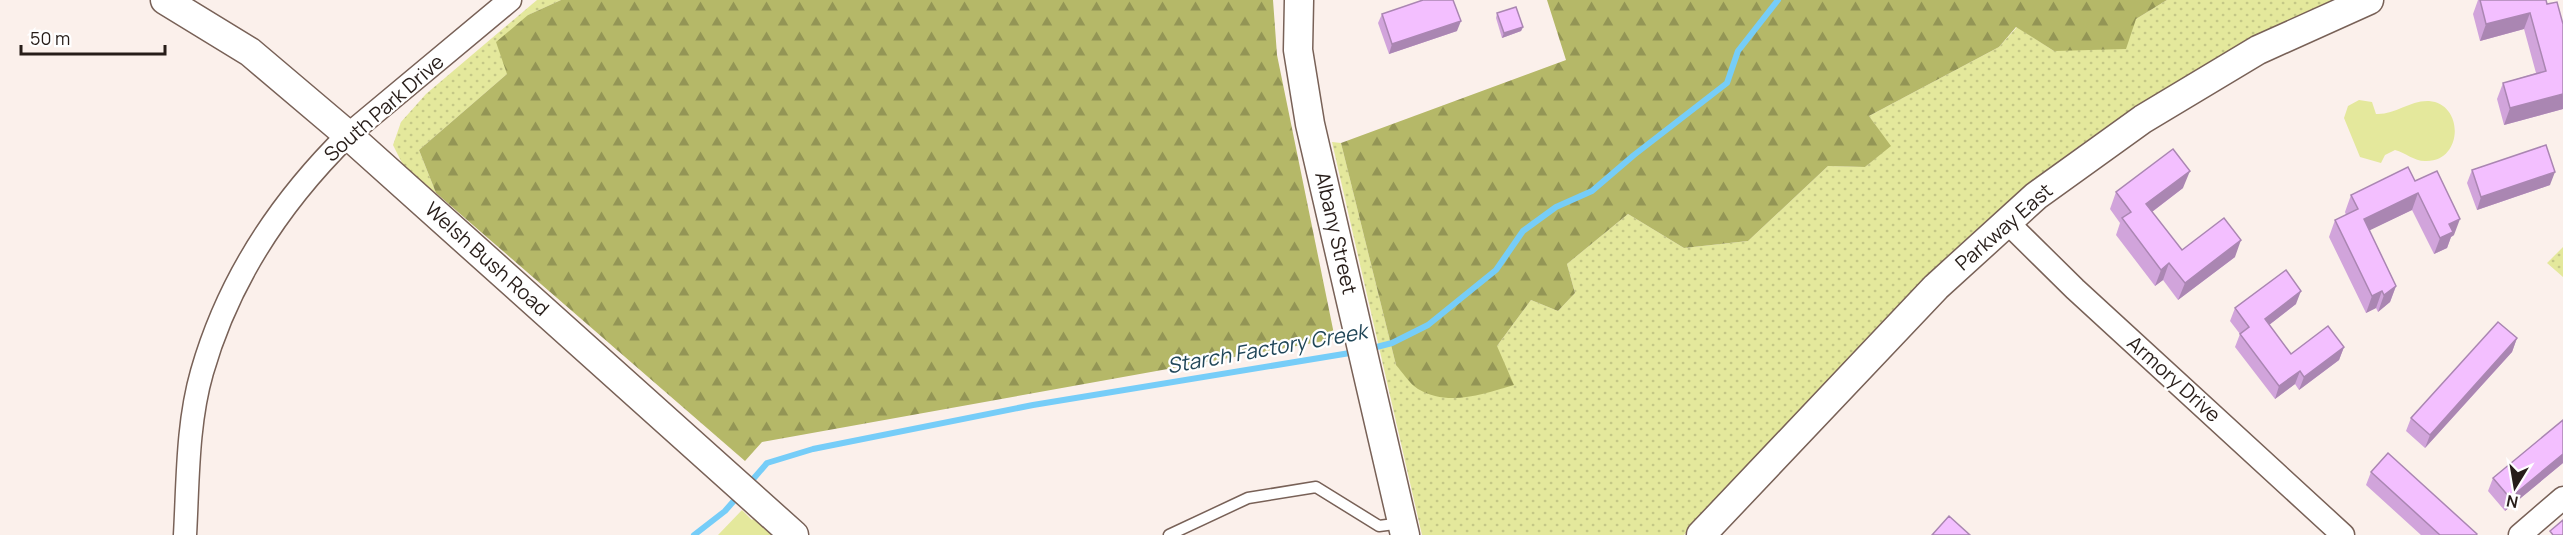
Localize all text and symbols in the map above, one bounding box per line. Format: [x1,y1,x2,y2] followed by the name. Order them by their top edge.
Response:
[21,18,165,56] scale bar
[30,26,70,50] text: 50 m
[318,48,449,167] street label: South Park Drive
[1309,169,1364,297] street label: Albany Street
[1949,177,2058,276] street label: Parkway East
[420,196,555,322] street label: Welsh Bush Road
[1165,316,1372,379] water label: Starch Factory Creek
[2122,329,2227,428] street label: Armory Drive
[2485,457,2545,517] north arrow
[2504,490,2520,514] text: N

